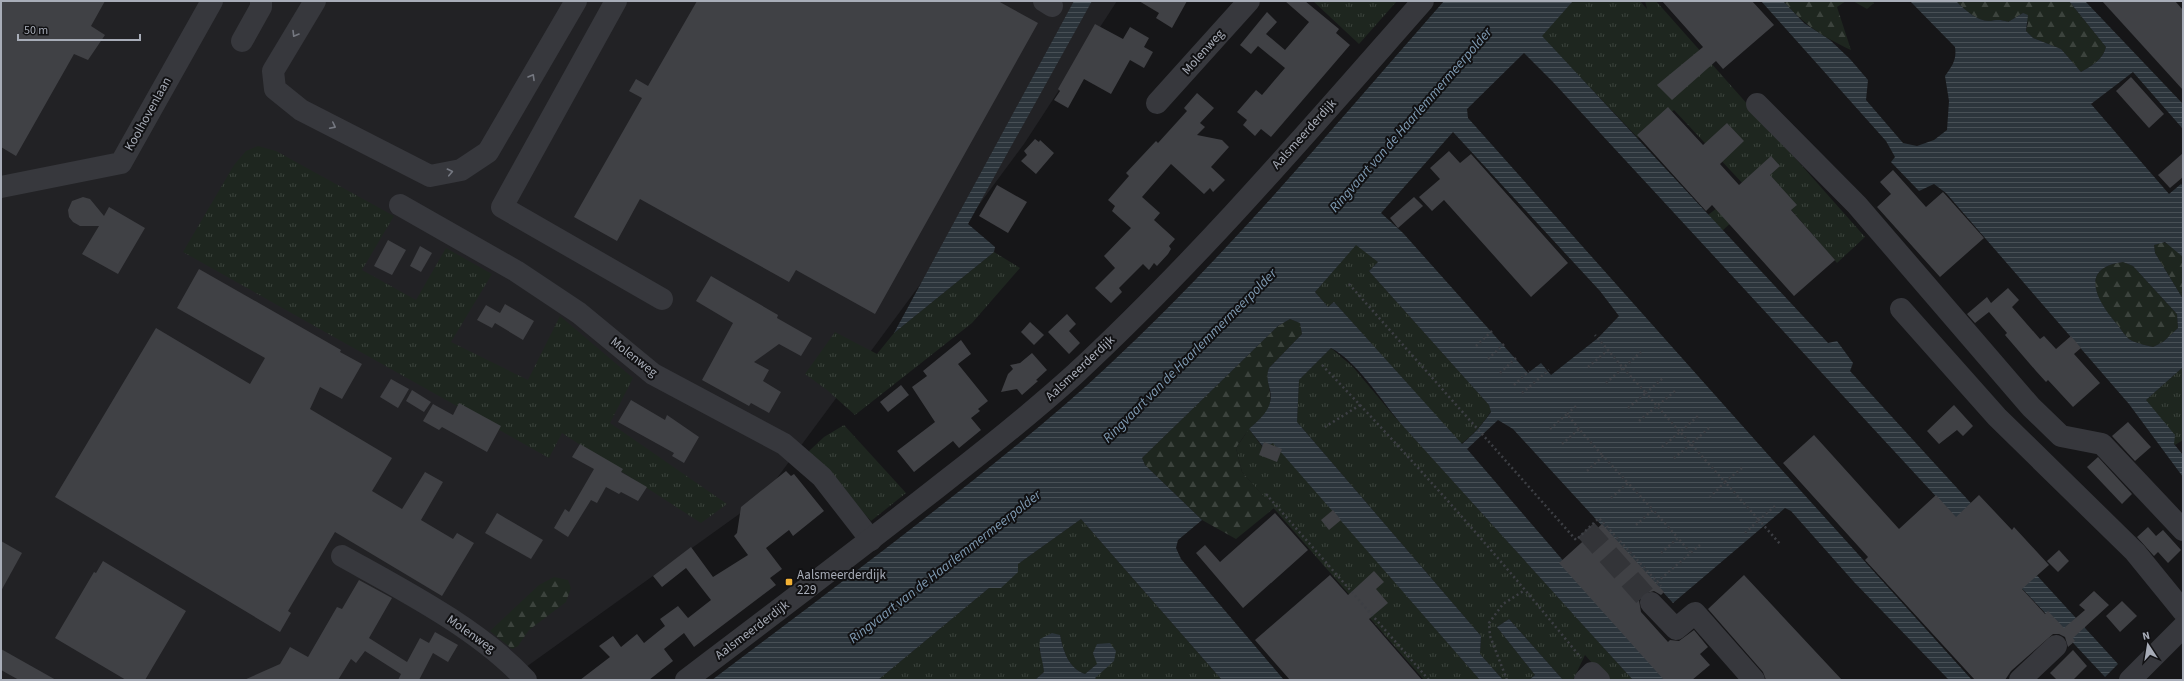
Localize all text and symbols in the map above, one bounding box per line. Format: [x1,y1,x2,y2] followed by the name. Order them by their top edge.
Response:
[18,16,140,42] scale bar
[24,22,48,39] text: 50 m
[1325,22,1498,217] water label: Ringvaart van de Haarlemmermeerpolder
[1178,25,1229,79] street label: Molenweg
[292,30,300,37] one-way arrow
[120,74,176,154] street label: Koolhovenlaan
[527,74,534,81] one-way arrow
[1268,95,1341,173] street label: Aalsmeerderdijk
[329,121,336,129] one-way arrow
[447,169,453,177] one-way arrow
[1098,263,1283,448] water label: Ringvaart van de Haarlemmermeerpolder
[1041,331,1119,405] street label: Aalsmeerderdijk
[607,333,662,381] street label: Molenweg
[845,485,1046,649] water label: Ringvaart van de Haarlemmermeerpolder
[797,566,886,599] place label: Aalsmeerderdijk 229
[784,577,794,587] marker: Aalsmeerderdijk 229
[711,596,793,664] street label: Aalsmeerderdijk
[443,611,499,658] street label: Molenweg
[2128,625,2168,665] north arrow
[2141,628,2151,644] text: N

